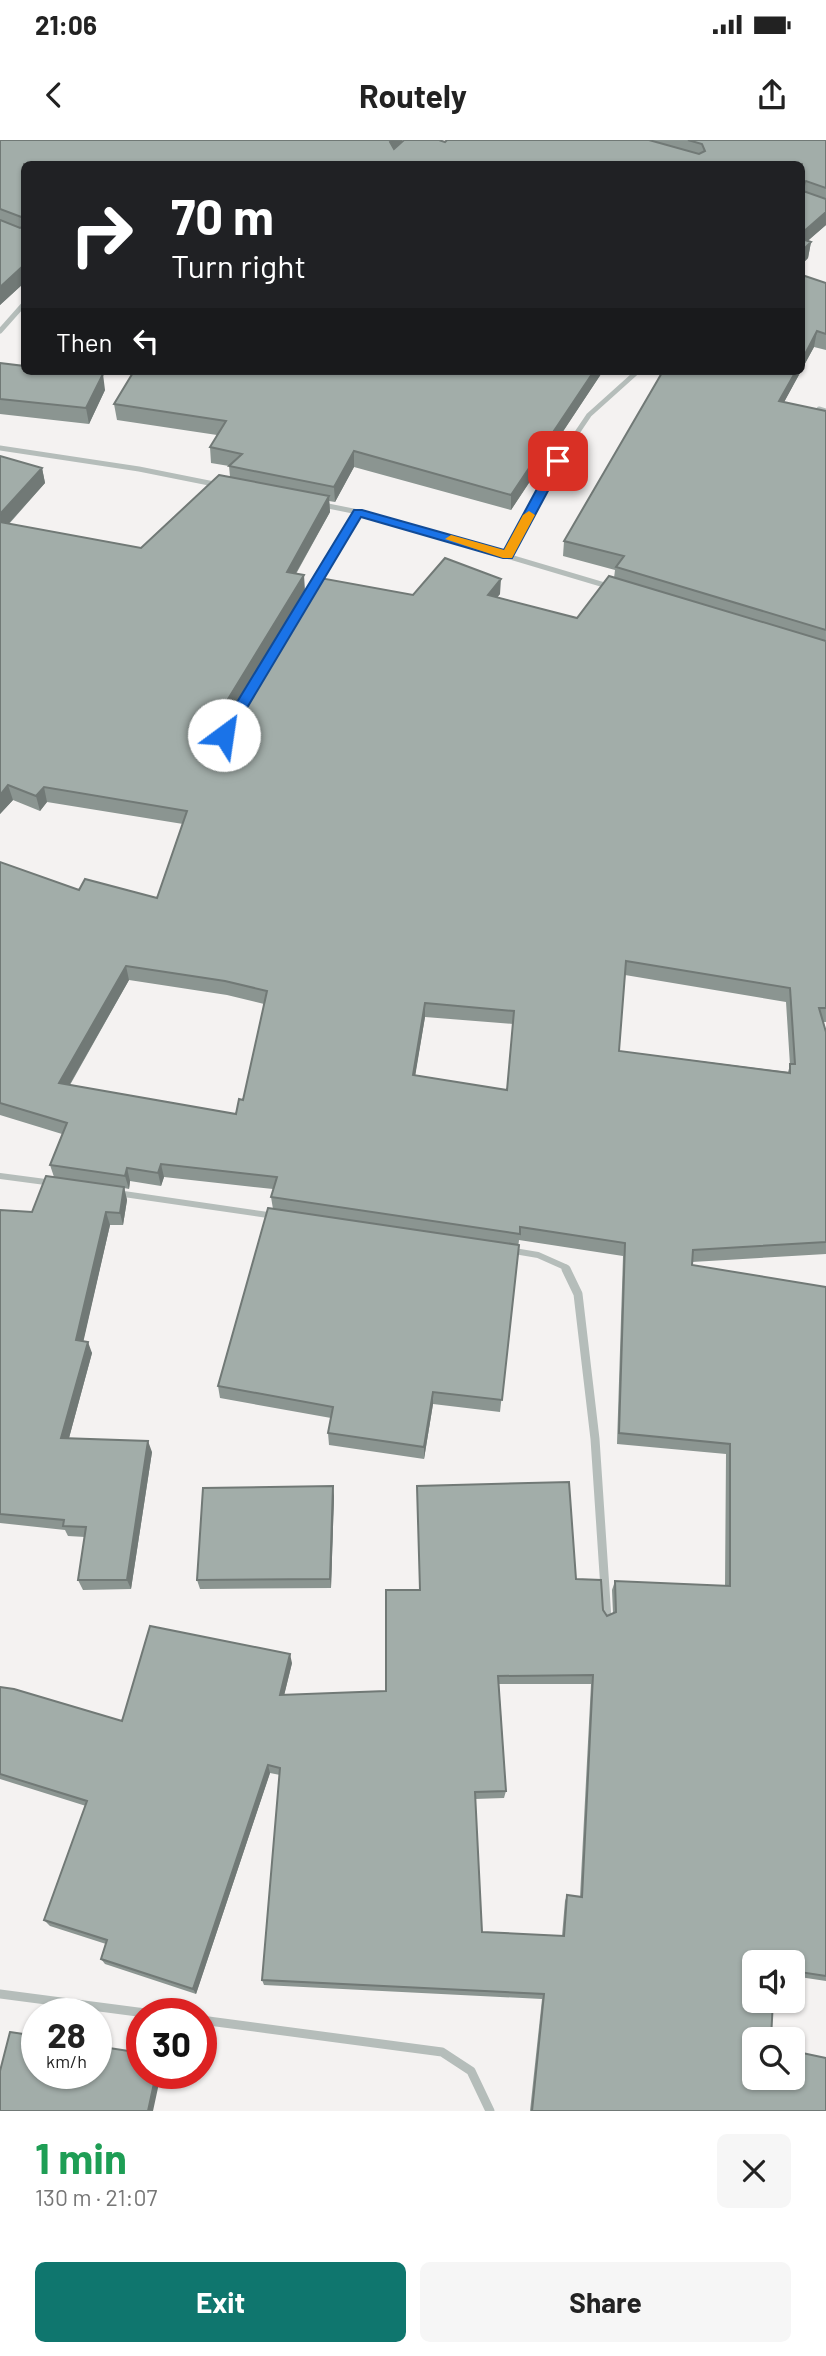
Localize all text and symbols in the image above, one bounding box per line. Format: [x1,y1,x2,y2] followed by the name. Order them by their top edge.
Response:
[35,9,97,40] text: 21:06
[35,76,73,114] icon: back
[359,76,467,114] text: Routely
[753,76,791,114] icon: share
[171,186,274,245] text: 70 m
[56,189,147,280] icon: right
[171,246,306,284] text: Turn right
[127,322,165,360] icon: left
[56,326,113,357] text: Then
[528,431,588,491] pin
[539,442,577,480] icon: arrive
[187,698,261,772] position arrow
[742,1950,805,2090] map controls
[742,1950,805,2013] button: sound
[126,1998,217,2089] speed limit sign: 30
[47,2013,86,2055] text: 28
[742,2027,805,2090] button: search
[46,2050,87,2072] text: km/h
[35,2132,127,2182] text: 1 min
[717,2134,791,2208] button: close
[35,2183,157,2211] text: 130 m · 21:07
[35,2262,406,2342] button: Exit
[420,2262,791,2342] button: Share

